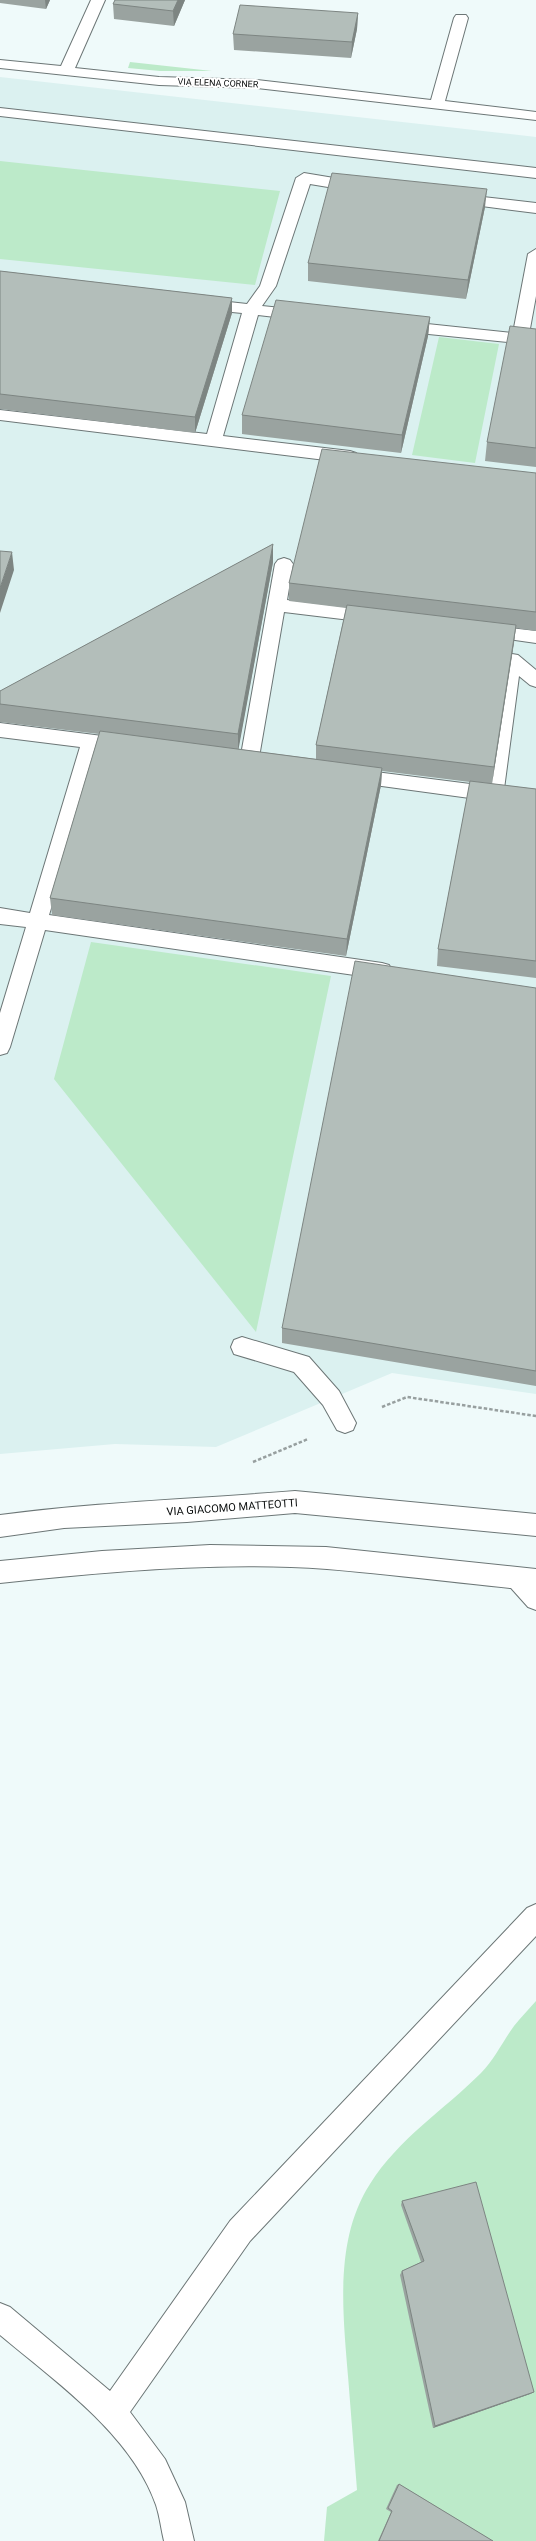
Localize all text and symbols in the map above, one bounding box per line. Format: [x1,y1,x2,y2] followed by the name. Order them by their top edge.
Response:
[177,77,259,89] street label: VIA ELENA CORNER
[166,1496,298,1519] street label: VIA GIACOMO MATTEOTTI

